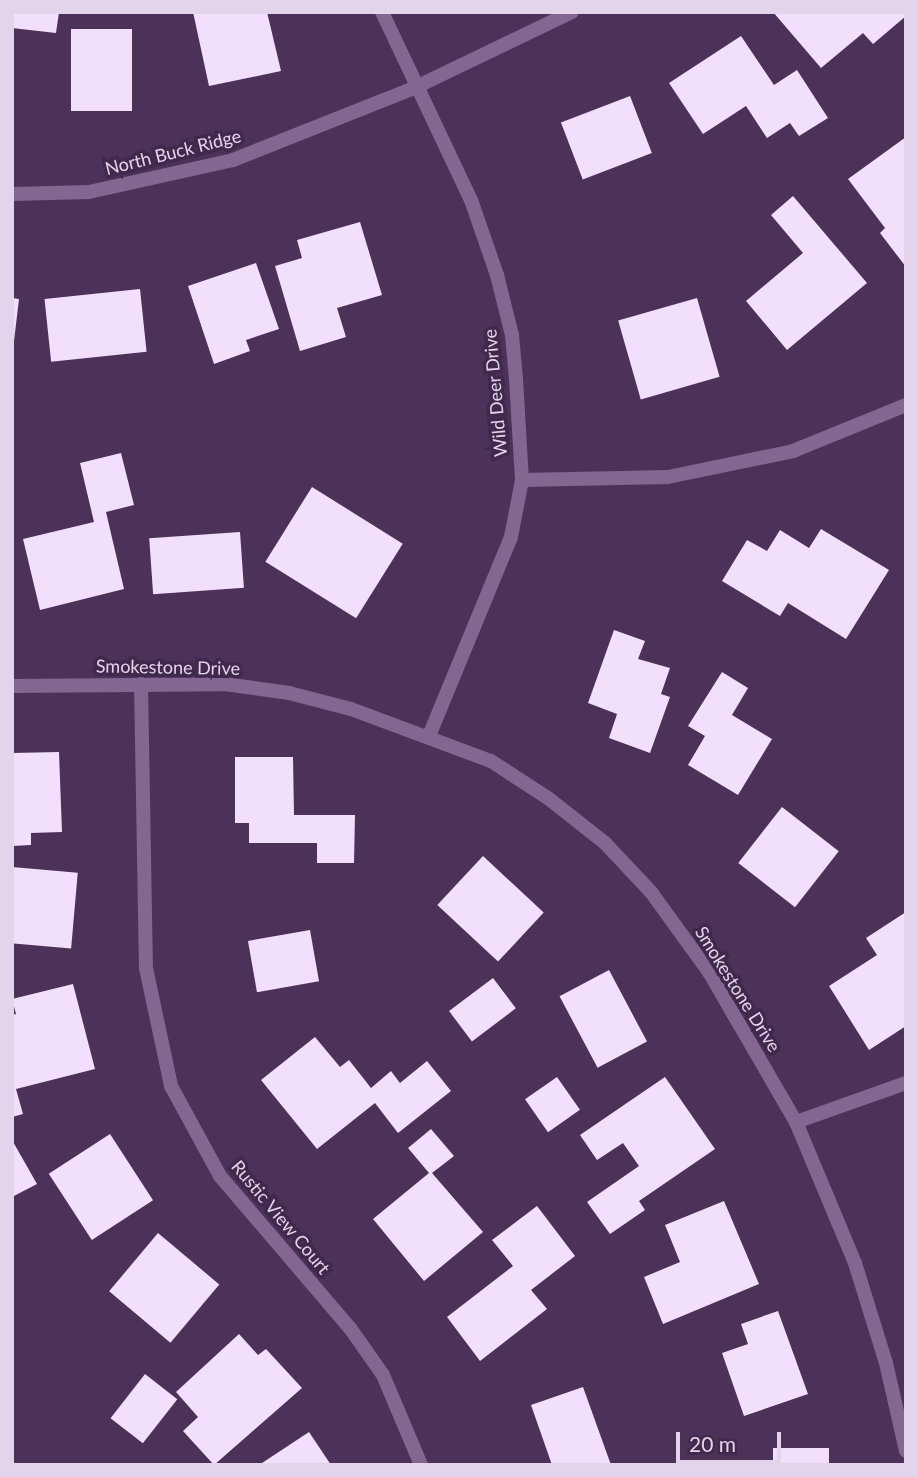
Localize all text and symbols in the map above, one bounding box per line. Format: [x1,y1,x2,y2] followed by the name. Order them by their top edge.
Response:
[103,125,243,179] street label: North Buck Ridge
[479,328,511,458] street label: Wild Deer Drive
[96,655,240,679] street label: Smokestone Drive
[691,922,785,1056] street label: Smokestone Drive
[227,1155,335,1279] street label: Rustic View Court
[680,1418,785,1462] scale bar
[689,1431,736,1456] text: 20 m

